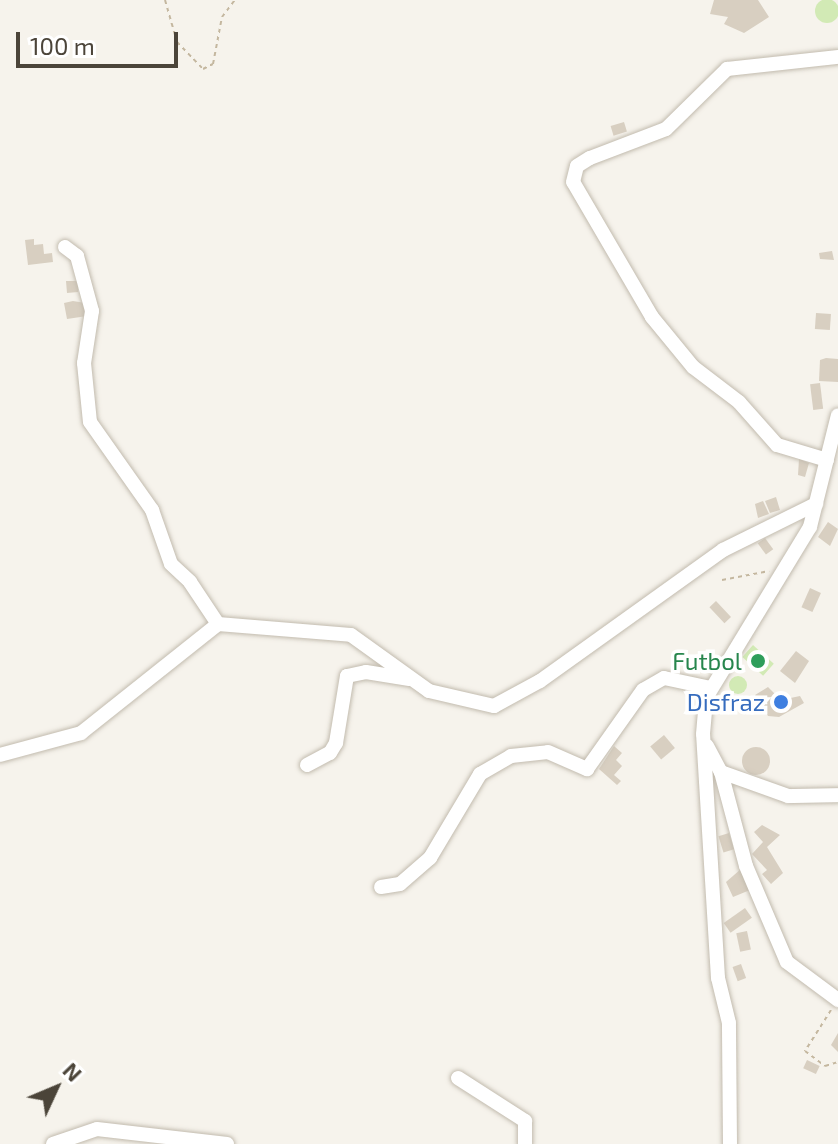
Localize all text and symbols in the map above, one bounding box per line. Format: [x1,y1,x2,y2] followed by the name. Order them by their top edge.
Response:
[20,16,182,66] scale bar
[30,31,95,60] text: 100 m
[672,647,742,675] place label: Futbol
[749,652,767,670] marker: Futbol
[687,688,765,716] place label: Disfraz
[772,693,790,711] marker: Disfraz
[16,1048,96,1128] north arrow
[58,1057,88,1086] text: N

